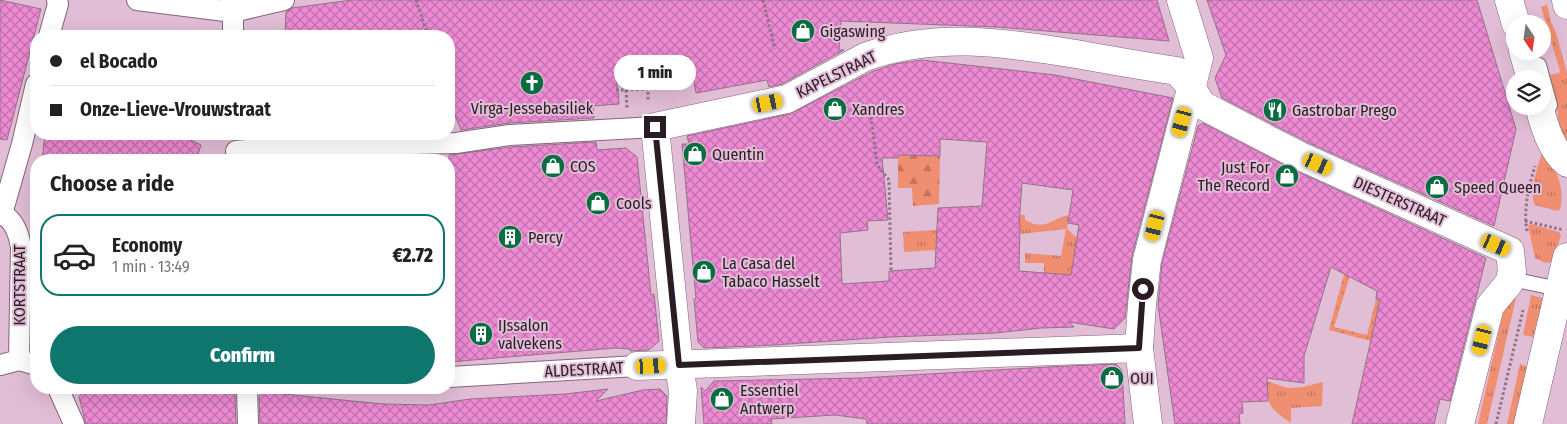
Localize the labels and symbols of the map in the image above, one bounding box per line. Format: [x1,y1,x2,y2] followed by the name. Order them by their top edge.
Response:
[1506,15,1551,60] north arrow
[790,18,816,44] shop icon: Gigaswing
[820,22,886,41] place label: Gigaswing
[793,47,880,102] street label: KAPELSTRAAT
[614,54,696,90] callout: 1 min
[519,70,545,96] church icon: Virga-Jessebasiliek
[751,93,784,113] car
[822,96,848,122] shop icon: Xandres
[1262,97,1288,123] restaurant icon: Gastrobar Prego
[471,99,594,118] place label: Virga-Jessebasiliek
[852,100,905,119] place label: Xandres
[1292,101,1397,120] place label: Gastrobar Prego
[1170,106,1193,138] car
[644,116,666,138] route end
[682,141,708,167] shop icon: Quentin
[712,145,764,164] place label: Quentin
[1301,151,1334,177] car
[540,153,566,179] shop icon: COS
[570,157,596,176] place label: COS
[1197,158,1270,195] place label: Just For The Record
[1274,163,1300,189] shop icon: Just For The Record
[1351,173,1449,231] street label: DIESTERSTRAAT
[1424,174,1450,200] shop icon: Speed Queen
[1454,178,1541,197] place label: Speed Queen
[585,190,611,216] shop icon: Cools
[616,194,652,213] place label: Cools
[1144,210,1165,242] car
[497,224,523,250] building icon: Percy
[528,228,564,247] place label: Percy
[1479,232,1512,258] car
[10,244,29,325] street label: KORTSTRAAT
[722,254,820,291] place label: La Casa del Tabaco Hasselt
[691,259,717,285] shop icon: La Casa del Tabaco Hasselt
[1132,278,1154,300] route start
[498,316,562,353] place label: IJssalon valvekens
[468,321,494,347] building icon: IJssalon valvekens
[1471,324,1492,356] car
[544,358,625,381] street label: ALDESTRAAT
[635,358,666,374] car
[1099,365,1125,391] shop icon: OUI
[1130,369,1154,388] place label: OUI
[740,381,799,418] place label: Essentiel Antwerp
[709,386,735,412] shop icon: Essentiel Antwerp

